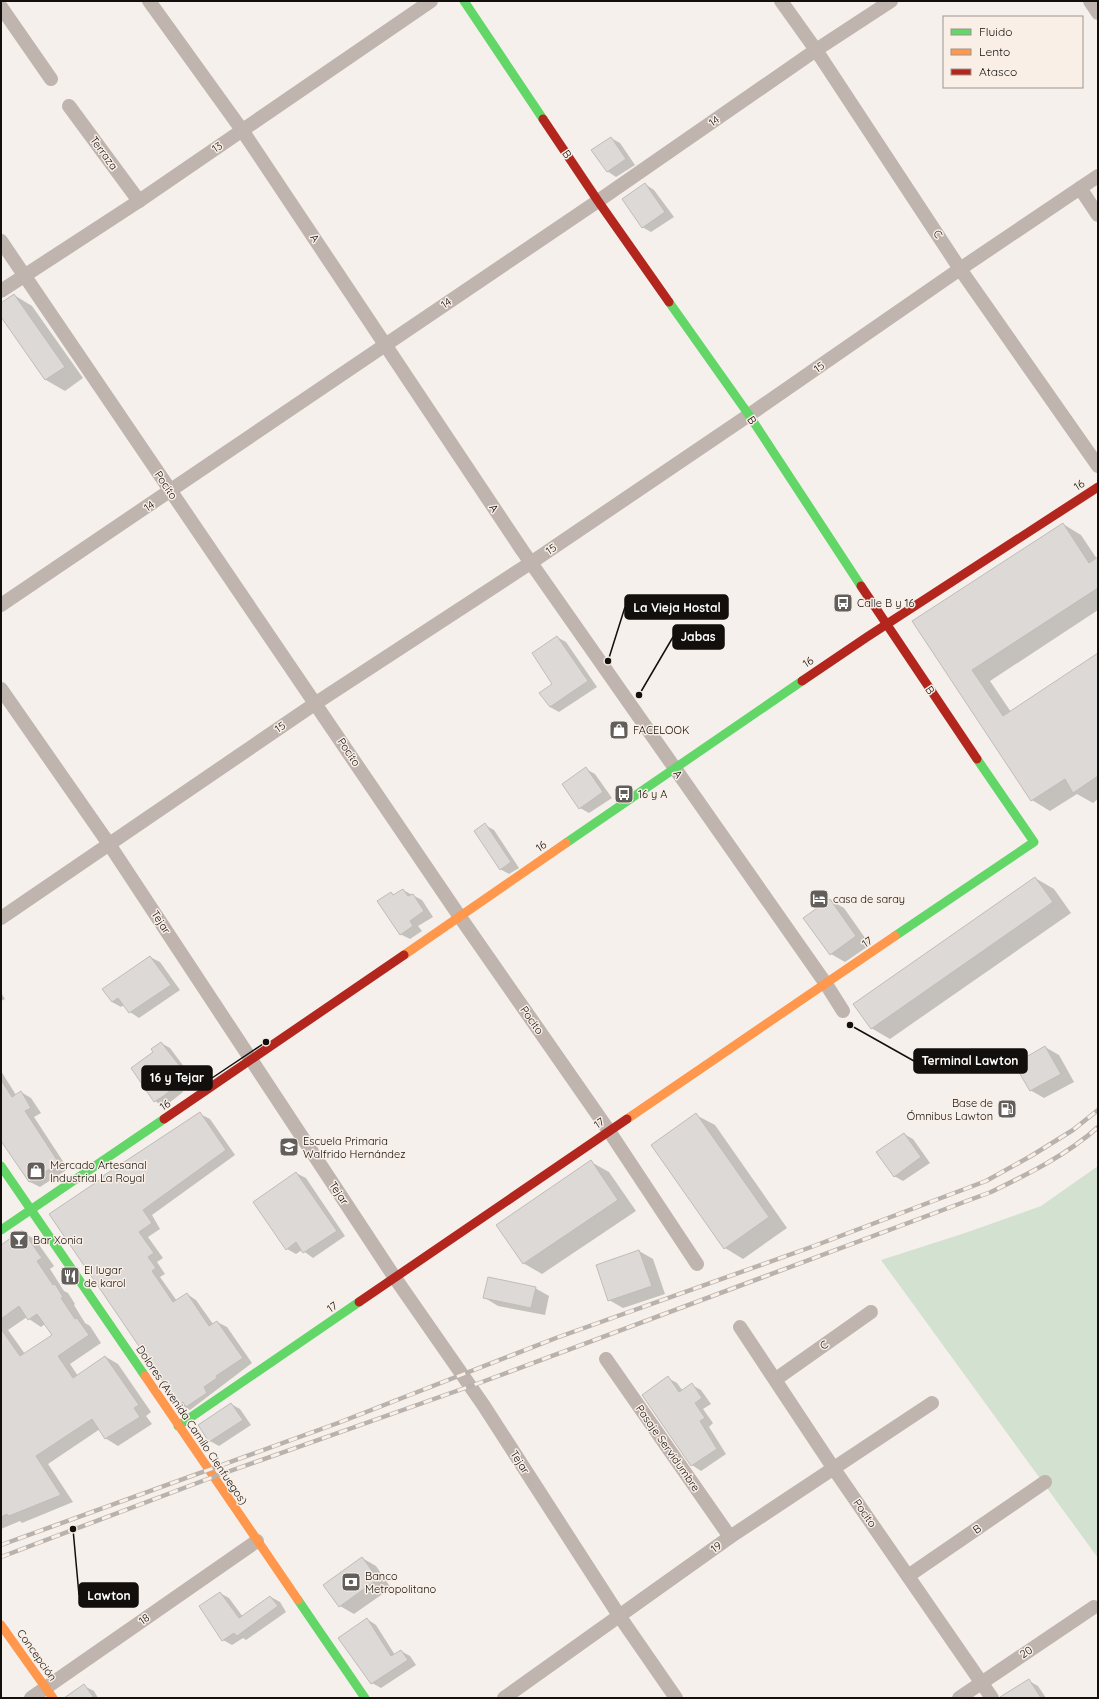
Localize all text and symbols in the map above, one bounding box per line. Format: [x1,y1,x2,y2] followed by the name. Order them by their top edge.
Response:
[943,16,1083,88] legend
[979,24,1012,39] text: Fluido
[979,44,1010,59] text: Lento
[979,64,1017,79] text: Atasco
[706,112,722,130] street label: 14
[87,133,121,173] street label: Terraza
[209,138,225,156] street label: 13
[559,147,575,161] street label: B
[930,227,946,241] street label: C
[307,231,323,245] street label: A
[438,294,454,312] street label: 14
[811,358,827,376] street label: 15
[744,413,760,427] street label: B
[151,468,181,502] street label: Pocito
[1071,476,1087,494] street label: 16
[141,497,157,515] street label: 14
[486,501,502,515] street label: A
[543,540,559,558] street label: 15
[832,592,854,614] bus stop icon: Calle B y 16
[625,595,728,619] callout: La Vieja Hostal
[857,596,915,610] place label: Calle B y 16
[633,600,721,615] text: La Vieja Hostal
[673,625,724,649] callout: Jabas
[680,629,716,644] text: Jabas
[800,653,816,671] street label: 16
[922,683,938,697] street label: B
[272,718,288,736] street label: 15
[608,719,630,741] shop icon: FACELOOK
[633,723,689,737] place label: FACELOOK
[334,735,364,769] street label: Pocito
[670,767,686,781] street label: A
[613,783,635,805] bus stop icon: 16 y A
[638,787,667,801] place label: 16 y A
[533,837,549,855] street label: 16
[808,888,830,910] hotel icon: casa de saray
[833,892,905,906] place label: casa de saray
[148,908,174,937] street label: Tejar
[859,933,875,951] street label: 17
[517,1003,547,1037] street label: Pocito
[914,1049,1027,1073] callout: Terminal Lawton
[921,1053,1019,1068] text: Terminal Lawton
[142,1066,212,1090] callout: 16 y Tejar
[150,1070,204,1085] text: 16 y Tejar
[157,1096,173,1114] street label: 16
[907,1096,993,1123] place label: Base de Ómnibus Lawton
[996,1098,1018,1120] fuel station icon: Base de Ómnibus Lawton
[591,1114,607,1132] street label: 17
[303,1134,406,1161] place label: Escuela Primaria Walfrido Hernández
[278,1136,300,1158] school or university icon: Escuela Primaria Walfrido Hernández
[50,1158,147,1185] place label: Mercado Artesanal Industrial La Royal
[25,1160,47,1182] shop icon: Mercado Artesanal Industrial La Royal
[326,1179,352,1208] street label: Tejar
[8,1229,30,1251] bar icon: Bar Xonia
[33,1233,83,1247] place label: Bar Xonia
[84,1263,126,1290] place label: El lugar de karol
[59,1265,81,1287] restaurant icon: El lugar de karol
[324,1298,340,1316] street label: 17
[817,1337,831,1353] street label: C
[133,1343,251,1507] street label: Dolores (Avenida Camilo Cienfuegos)
[633,1402,703,1494] street label: Pasaje Servidumbre
[507,1448,533,1477] street label: Tejar
[850,1496,880,1530] street label: Pocito
[970,1521,984,1537] street label: B
[708,1538,724,1556] street label: 19
[365,1569,437,1596] place label: Banco Metropolitano
[340,1571,362,1593] bank icon: Banco Metropolitano
[79,1583,138,1607] callout: Lawton
[87,1588,131,1603] text: Lawton
[136,1610,152,1628] street label: 18
[14,1626,60,1684] street label: Concepción
[1017,1643,1035,1661] street label: 20

